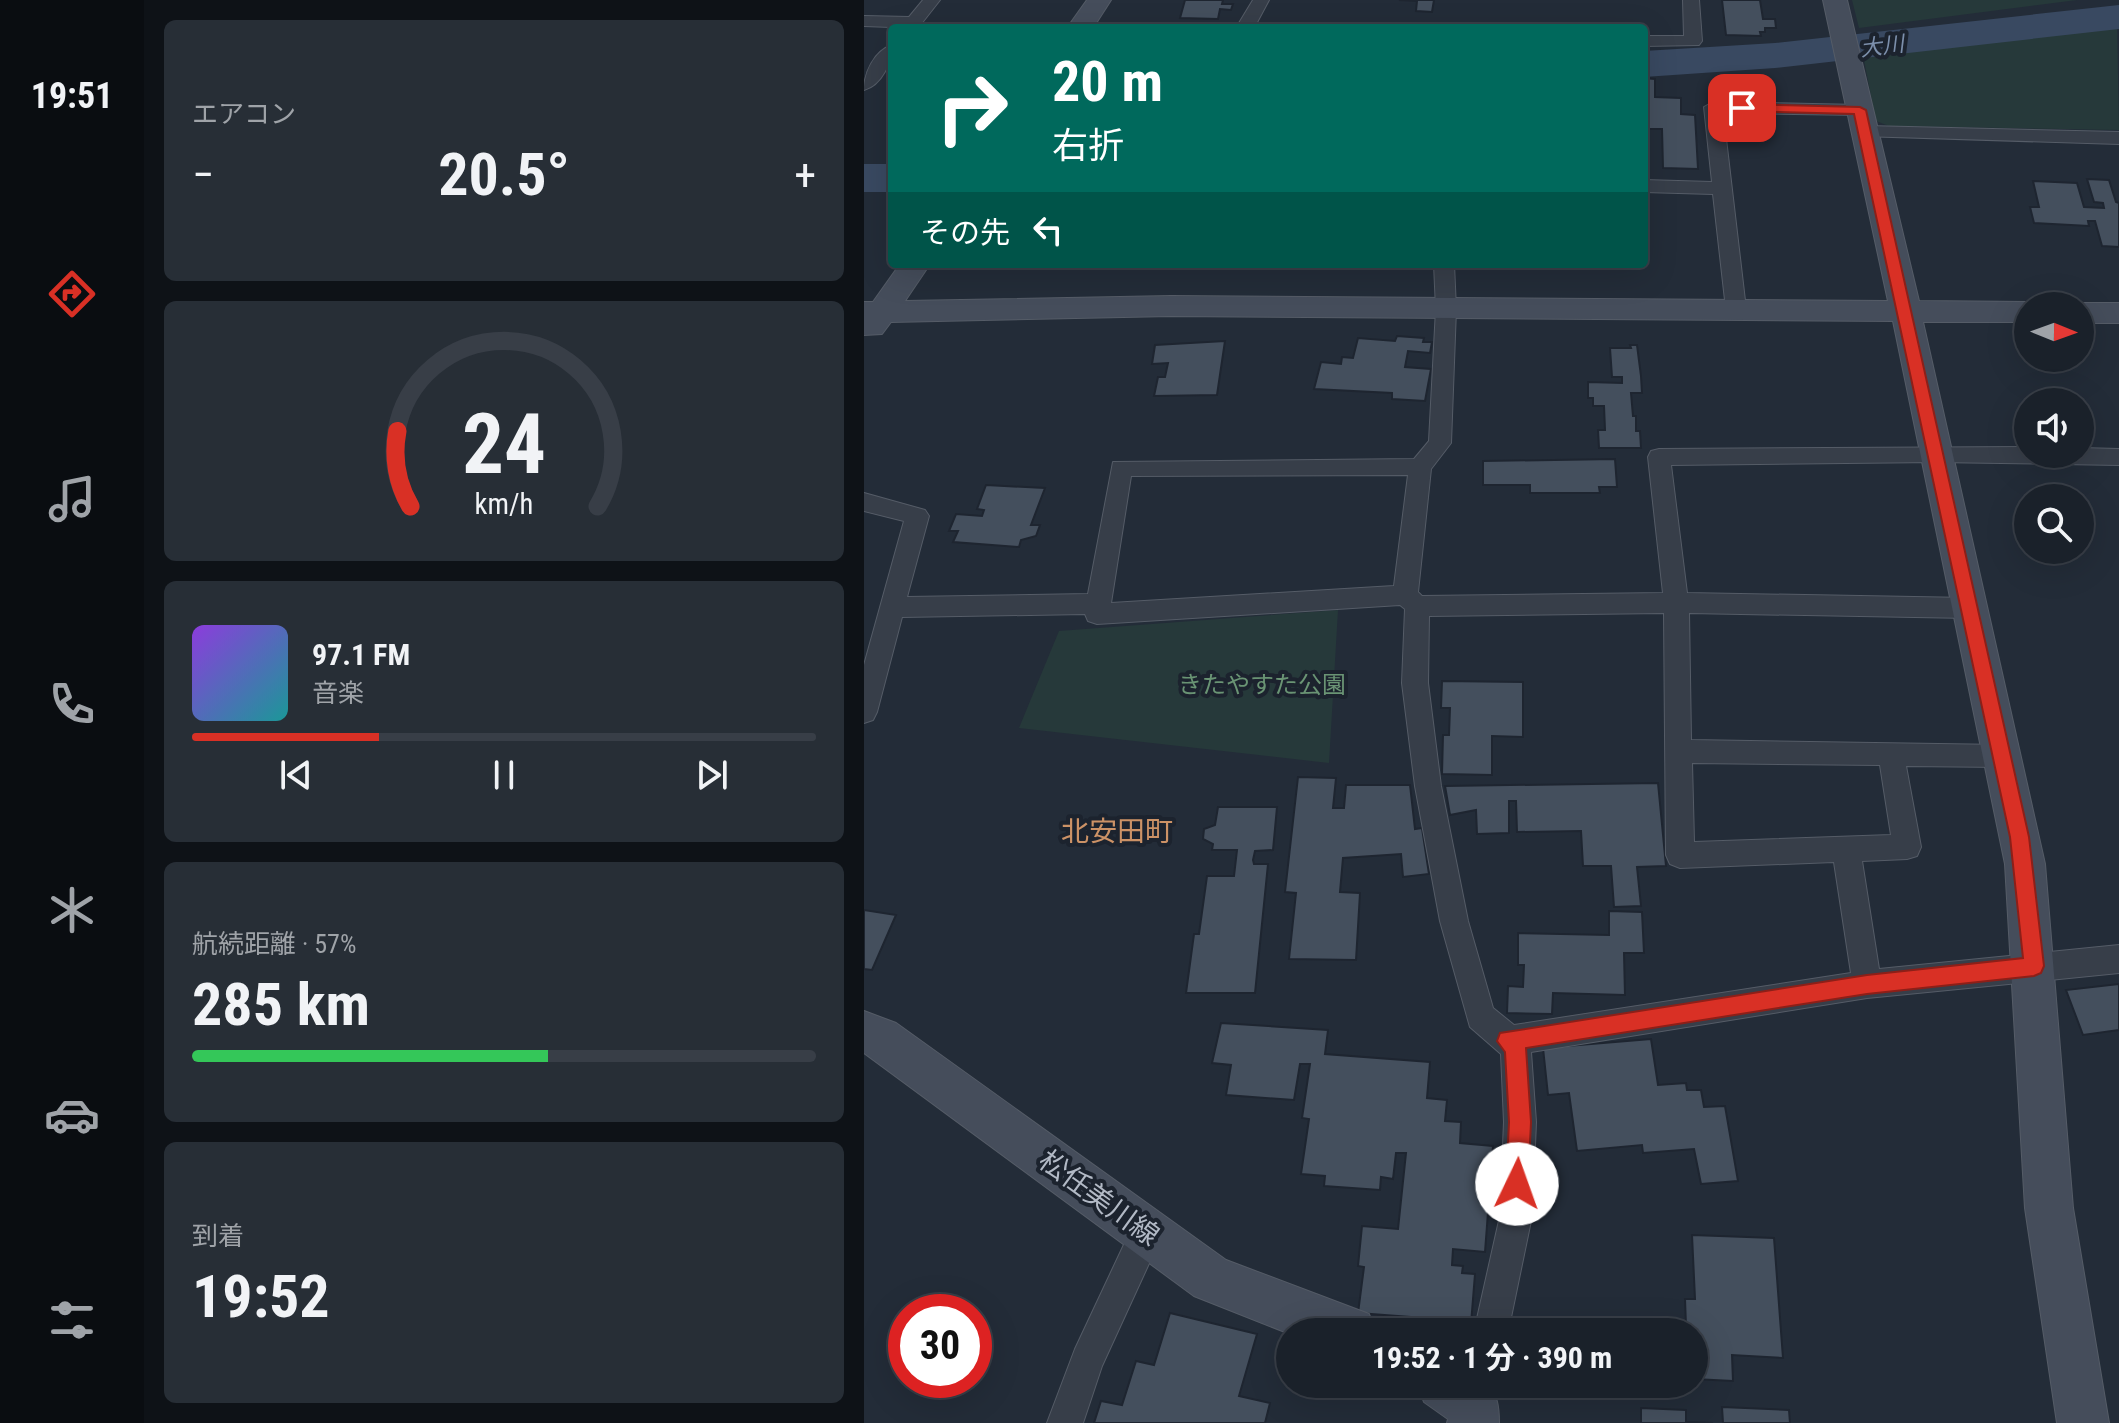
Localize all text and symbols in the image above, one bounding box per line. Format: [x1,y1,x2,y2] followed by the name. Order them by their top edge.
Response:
[1859,31,1907,61] water label: 大川
[1052,49,1163,115] text: 20 m
[920,56,1024,160] icon: right
[1708,74,1776,142] pin
[31,75,113,117] text: 19:51
[1720,86,1764,130] icon: arrive
[192,99,296,129] text: エアコン
[1052,125,1124,167] text: 右折
[438,139,570,210] text: 20.5°
[192,149,214,201] text: −
[794,149,816,201] text: +
[1026,208,1070,252] icon: left
[920,215,1010,250] text: その先
[44,266,100,322] icon: directions
[2014,292,2094,372] north arrow
[2014,292,2094,564] map controls
[2014,388,2094,468] button: sound
[462,395,546,492] text: 24
[44,471,100,527] icon: music
[2014,484,2094,564] button: search
[475,487,533,521] text: km/h
[312,637,410,672] text: 97.1 FM
[1178,671,1346,699] park label: きたやすた公園
[44,676,100,732] icon: phone
[312,678,364,708] text: 音楽
[274,753,318,797] icon: previous
[482,753,526,797] icon: pause
[690,753,734,797] icon: next
[1061,815,1173,848] district label: 北安田町
[44,882,100,938] icon: climate
[192,929,356,959] text: 航続距離 · 57%
[192,969,370,1040] text: 285 km
[44,1087,100,1143] icon: car
[1475,1142,1559,1226] position arrow
[1033,1144,1165,1252] street label: 松任美川線
[192,1221,244,1251] text: 到着
[192,1261,330,1332] text: 19:52
[44,1292,100,1348] icon: filters
[888,1294,992,1398] speed limit sign: 30
[1372,1340,1612,1375] text: 19:52 · 1 分 · 390 m

